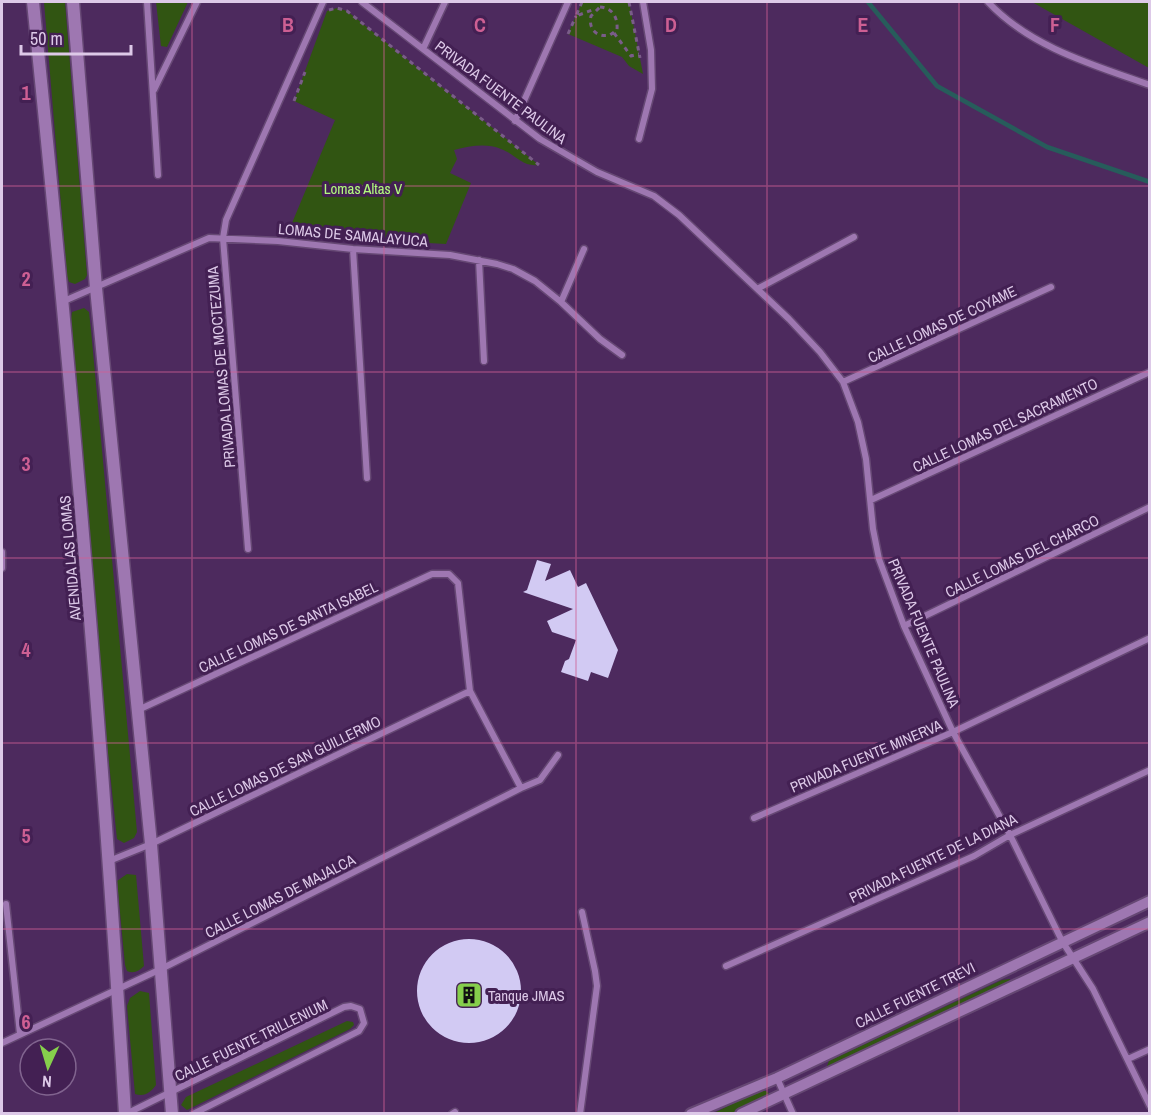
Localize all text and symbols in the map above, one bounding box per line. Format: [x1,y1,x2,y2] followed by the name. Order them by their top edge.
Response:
[282,11,294,38] text: B
[474,11,486,38] text: C
[665,11,677,38] text: D
[858,11,869,38] text: E
[1050,11,1060,38] text: F
[21,18,130,56] scale bar
[30,26,63,51] text: 50 m
[431,35,572,149] street label: PRIVADA FUENTE PAULINA
[21,79,31,106] text: 1
[324,178,403,199] park label: Lomas Altas V
[277,218,430,252] street label: LOMAS DE SAMALAYUCA
[21,265,31,292] text: 2
[202,265,240,469] street label: PRIVADA LOMAS DE MOCTEZUMA
[864,280,1020,368] street label: CALLE LOMAS DE COYAME
[909,373,1101,477] street label: CALLE LOMAS DEL SACRAMENTO
[21,450,31,477] text: 3
[54,495,86,622] street label: AVENIDA LAS LOMAS
[941,510,1103,602] street label: CALLE LOMAS DEL CHARCO
[883,555,965,712] street label: PRIVADA FUENTE PAULINA
[195,576,381,678] street label: CALLE LOMAS DE SANTA ISABEL
[21,636,31,663] text: 4
[186,710,384,822] street label: CALLE LOMAS DE SAN GUILLERMO
[787,714,946,798] street label: PRIVADA FUENTE MINERVA
[846,808,1021,908] street label: PRIVADA FUENTE DE LA DIANA
[21,822,31,849] text: 5
[201,849,359,943] street label: CALLE LOMAS DE MAJALCA
[852,957,978,1033] street label: CALLE FUENTE TREVI
[454,980,484,1010] building icon: Tanque JMAS
[488,985,565,1006] place label: Tanque JMAS
[171,994,331,1086] street label: CALLE FUENTE TRILLENIUM
[21,1008,31,1035] text: 6
[18,1037,78,1097] north arrow
[41,1071,52,1093] text: N

